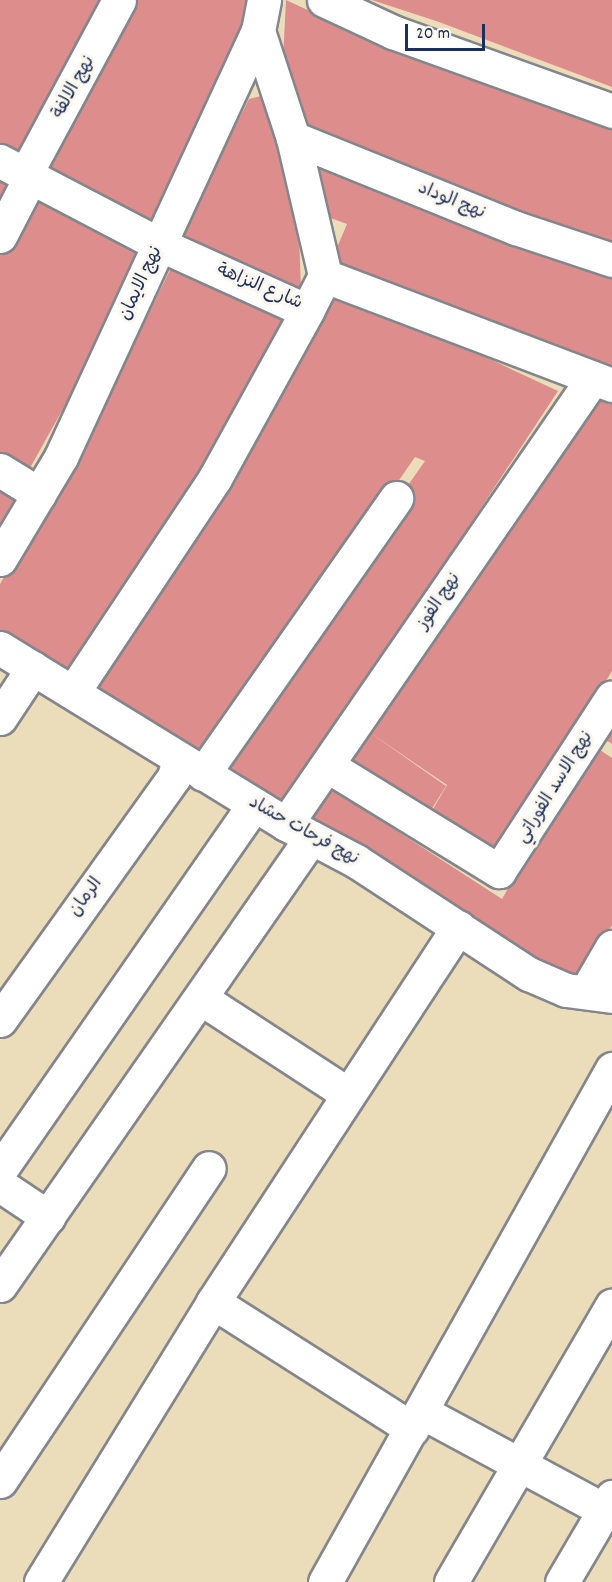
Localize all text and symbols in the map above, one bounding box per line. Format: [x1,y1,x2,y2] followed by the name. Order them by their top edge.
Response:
[408,12,488,50] scale bar
[416,22,450,47] text: 20 m
[49,53,101,123] street label: نهج الالفة
[414,179,488,225] street label: نهج الوداد
[116,244,168,324] street label: نهج الايمان
[213,260,305,316] street label: شارع النزاهة
[413,570,467,634] street label: نهج الفوز
[513,728,599,848] street label: نهج الاسد الفوراتي
[244,793,362,871] street label: نهج فرحات حشاد
[66,874,108,922] street label: الرمان

